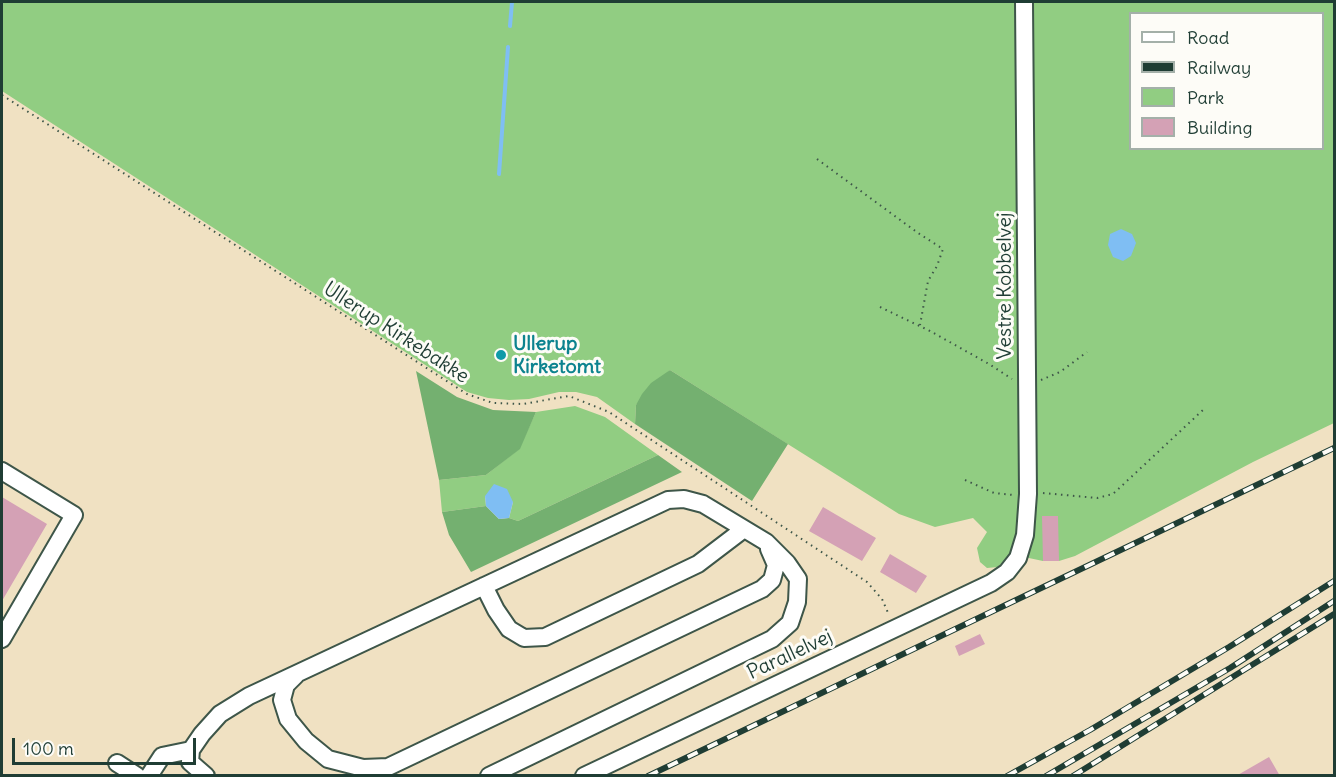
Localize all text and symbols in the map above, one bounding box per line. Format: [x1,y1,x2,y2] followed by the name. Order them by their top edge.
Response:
[1129,12,1324,150] legend
[1187,26,1229,49] text: Road
[1187,56,1251,79] text: Railway
[1187,86,1224,109] text: Park
[1187,116,1252,139] text: Building
[993,212,1017,360] street label: Vestre Kobbelvej
[319,277,473,389] street label: Ullerup Kirkebakke
[513,332,601,379] place label: Ullerup Kirketomt
[494,348,508,362] marker: Ullerup Kirketomt
[743,625,837,685] street label: Parallelvej
[15,726,200,764] scale bar
[23,737,74,760] text: 100 m

